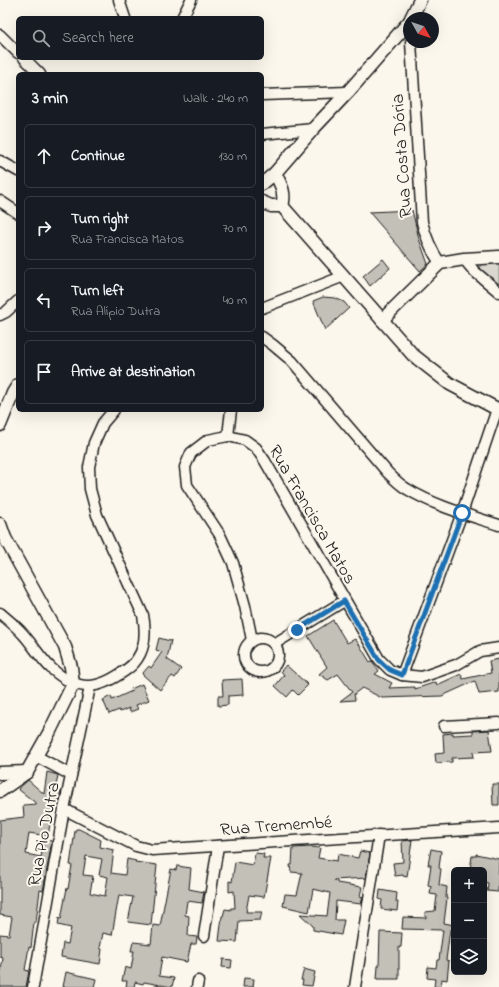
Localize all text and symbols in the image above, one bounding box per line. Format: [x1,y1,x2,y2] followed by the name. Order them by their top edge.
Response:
[403,12,439,48] north arrow
[16,16,264,60] search box
[30,27,52,49] icon: search
[62,27,134,49] text: Search here
[32,86,68,111] text: 3 min
[183,89,248,108] text: Walk · 240 m
[386,93,420,219] street label: Rua Costa Dória
[33,145,55,167] icon: ahead
[71,145,125,167] text: Continue
[219,147,247,166] text: 130 m
[71,208,129,230] text: Turn right
[33,217,55,239] icon: right
[223,219,247,238] text: 70 m
[71,230,184,249] text: Rua Francisca Matos
[71,280,124,302] text: Turn left
[33,289,55,311] icon: left
[223,291,247,310] text: 40 m
[71,302,160,321] text: Rua Alípio Dutra
[33,361,55,383] icon: arrive
[71,361,195,383] text: Arrive at destination
[261,441,362,589] street label: Rua Francisca Matos
[453,504,471,522] route start
[288,621,306,639] route end
[22,780,68,889] street label: Rua Pio Dutra
[219,810,334,844] street label: Rua Tremembé
[451,867,487,975] map controls
[451,867,487,903] button: +
[451,903,487,939] button: −
[451,939,487,975] button: layers

